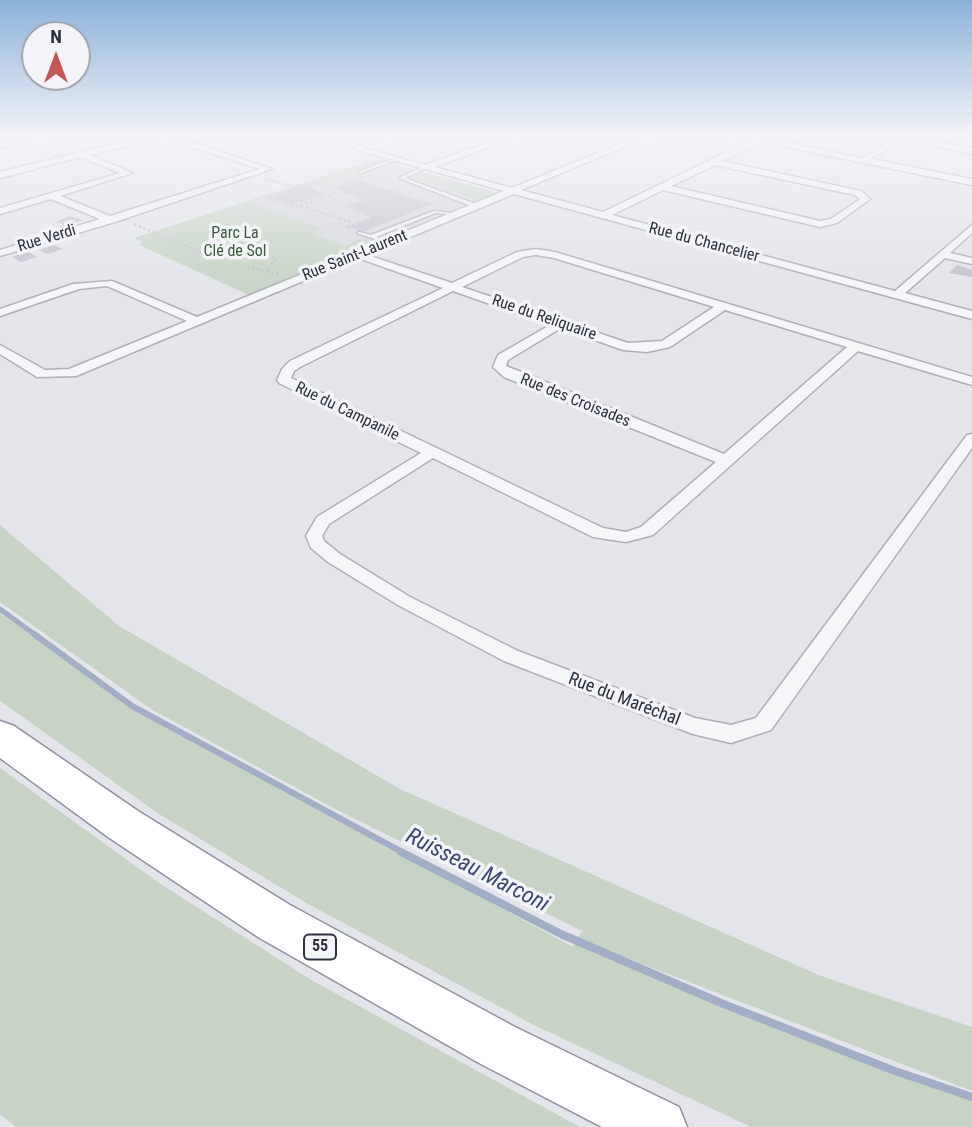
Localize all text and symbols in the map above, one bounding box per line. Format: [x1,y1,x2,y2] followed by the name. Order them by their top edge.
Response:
[21,21,91,91] north arrow
[50,25,62,48] text: N
[647,219,761,267] street label: Rue du Chancelier
[16,221,78,257] street label: Rue Verdi
[203,224,267,262] park label: Parc La Clé de Sol
[300,226,410,286] street label: Rue Saint-Laurent
[489,291,599,345] street label: Rue du Reliquaire
[517,370,633,432] street label: Rue des Croisades
[292,378,402,446] street label: Rue du Campanile
[565,669,683,731] street label: Rue du Maréchal
[401,823,553,919] water label: Ruisseau Marconi
[304,934,336,959] road number: 55

